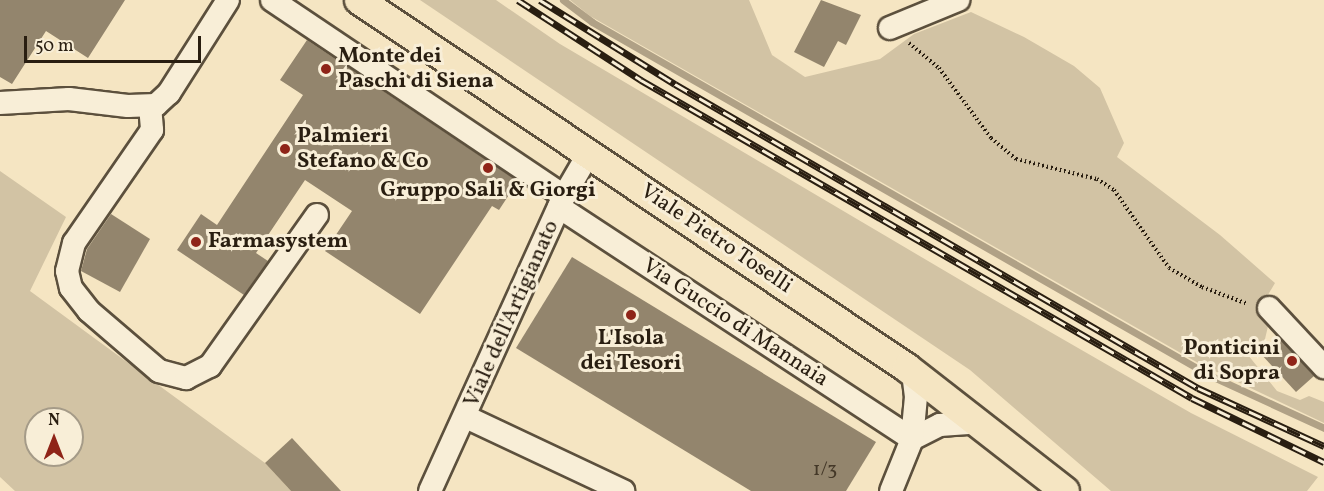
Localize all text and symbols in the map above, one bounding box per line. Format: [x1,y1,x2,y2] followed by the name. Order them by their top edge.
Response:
[27,24,204,62] scale bar
[35,34,74,59] text: 50 m
[338,43,494,94] place label: Monte dei Paschi di Siena
[319,62,333,76] marker: Monte dei Paschi di Siena
[297,123,429,174] place label: Palmieri Stefano & Co
[278,142,292,156] marker: Palmieri Stefano & Co
[481,161,495,175] marker: Gruppo Sali & Giorgi
[380,178,596,204] place label: Gruppo Sali & Giorgi
[635,178,797,300] street label: Viale Pietro Toselli
[459,216,565,412] street label: Viale dell'Artigianato
[208,229,348,255] place label: Farmasystem
[189,235,203,249] marker: Farmasystem
[637,253,833,393] street label: Via Guccio di Mannaia
[624,308,638,322] marker: L'Isola dei Tesori
[580,325,682,376] place label: L'Isola dei Tesori
[1184,335,1280,386] place label: Ponticini di Sopra
[1285,354,1299,368] marker: Ponticini di Sopra
[24,407,84,467] north arrow
[48,410,60,432] text: N
[813,458,837,482] house number: 1/3

